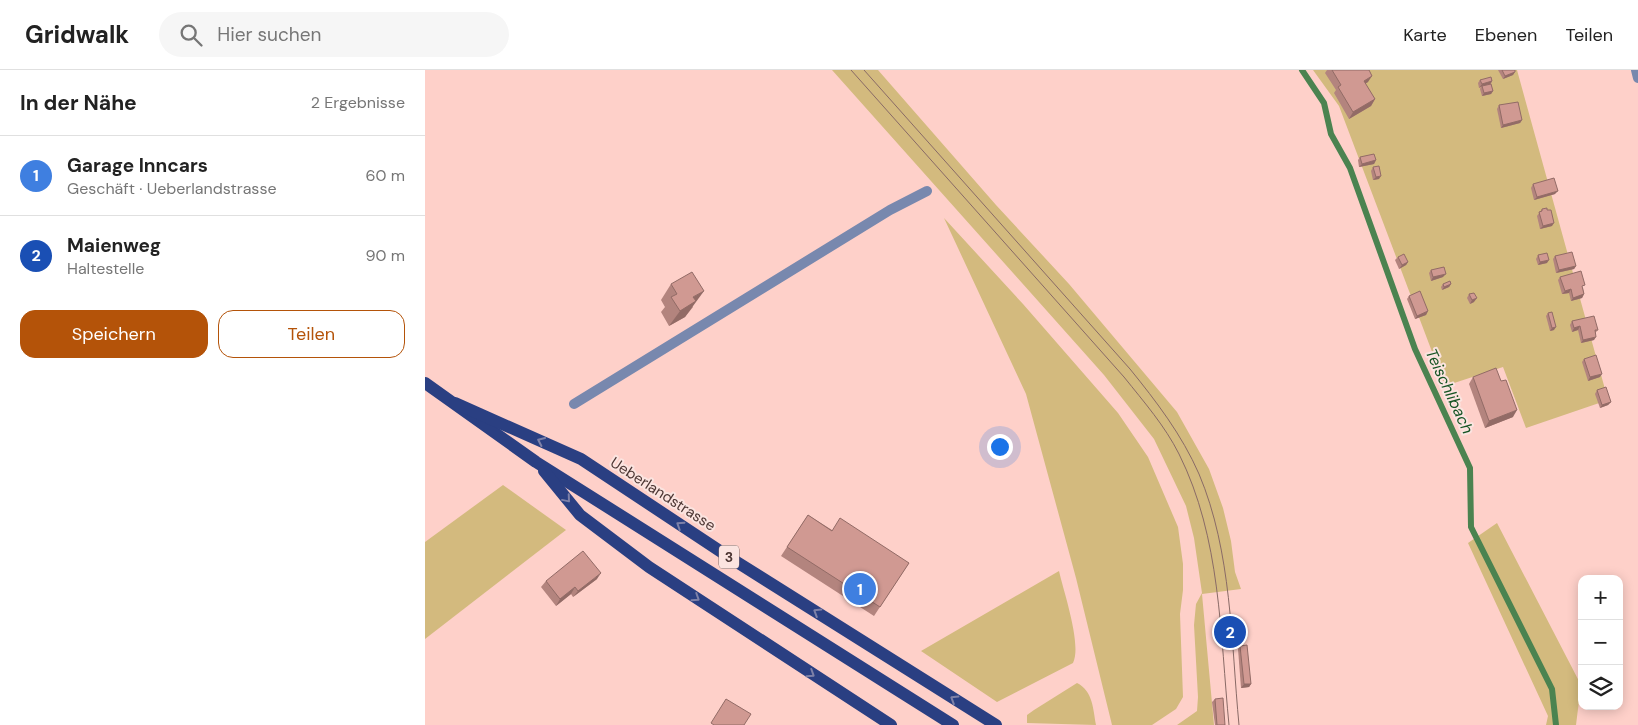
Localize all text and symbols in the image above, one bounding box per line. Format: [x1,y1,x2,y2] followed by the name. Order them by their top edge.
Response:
[159,12,509,57] search box
[25,19,129,50] text: Gridwalk
[177,21,205,49] icon: search
[217,22,321,47] text: Hier suchen
[1403,23,1447,47] text: Karte
[1475,23,1537,47] text: Ebenen
[1565,23,1613,47] text: Teilen
[20,89,137,117] text: In der Nähe
[311,92,405,113] text: 2 Ergebnisse
[67,153,208,178] text: Garage Inncars
[33,165,39,186] text: 1
[365,165,405,186] text: 60 m
[67,178,277,199] text: Geschäft · Ueberlandstrasse
[67,233,161,258] text: Maienweg
[31,245,41,266] text: 2
[365,245,405,266] text: 90 m
[67,258,144,279] text: Haltestelle
[20,310,208,358] button: Speichern
[218,310,405,358] button: Teilen
[1421,345,1478,437] water label: Teischlibach
[987,434,1013,460] your location
[538,437,547,447] one-way arrow
[607,452,719,536] street label: Ueberlandstrasse
[562,494,571,503] one-way arrow
[676,522,686,531] one-way arrow
[719,546,739,568] road number: 3
[844,570,876,608] pin: 1
[1578,575,1623,710] map controls
[1578,575,1623,620] button: +
[690,592,699,601] one-way arrow
[813,609,822,619] one-way arrow
[1214,613,1246,651] pin: 2
[1578,620,1623,665] button: −
[1578,665,1623,710] button: layers
[805,668,815,677] one-way arrow
[951,696,960,705] one-way arrow

